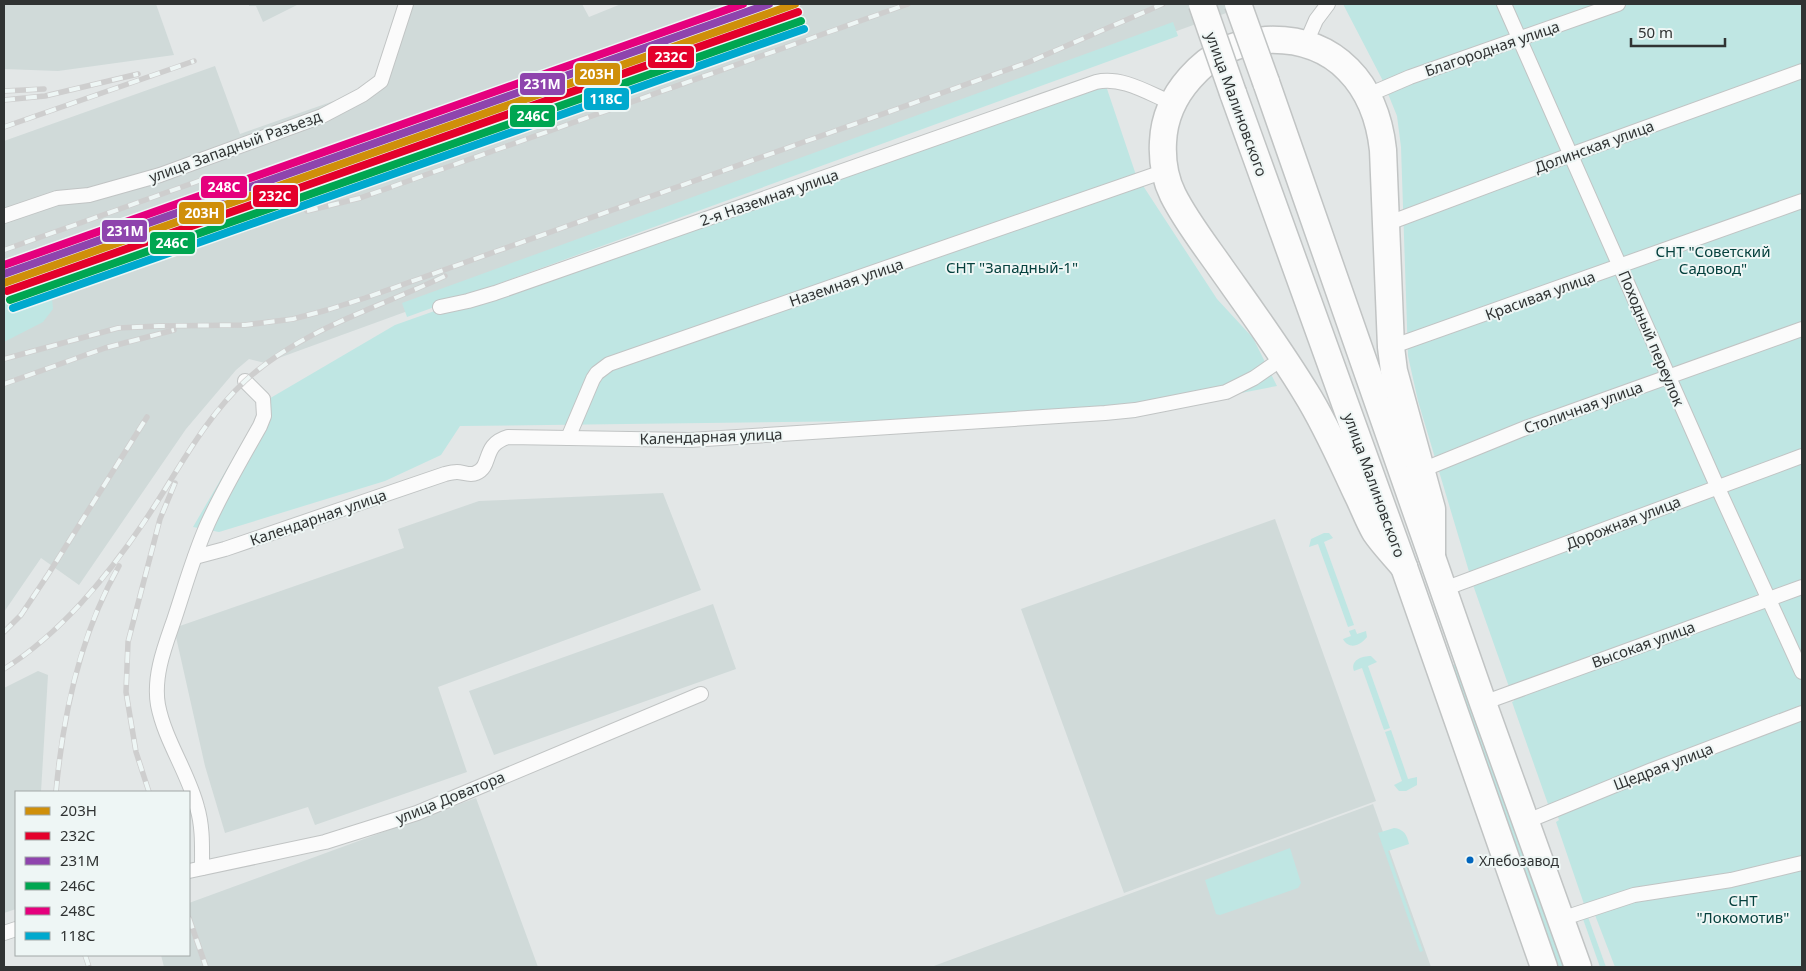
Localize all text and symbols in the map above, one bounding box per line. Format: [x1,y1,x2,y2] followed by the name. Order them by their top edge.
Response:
[1631,15,1725,47] scale bar
[1422,16,1562,80] street label: Благородная улица
[1638,22,1673,42] text: 50 m
[1202,29,1272,179] street label: улица Малиновского
[647,45,695,69] line badge: 232C
[654,47,688,66] text: 232C
[574,62,621,86] line badge: 203Н
[580,64,614,83] text: 203Н
[519,72,566,96] line badge: 231М
[523,74,561,93] text: 231М
[583,87,630,111] line badge: 118С
[589,89,623,108] text: 118С
[509,104,556,128] line badge: 246С
[146,105,324,187] street label: улица Западный Разъезд
[516,106,550,125] text: 246С
[1532,115,1656,177] street label: Долинская улица
[697,164,841,230] street label: 2-я Наземная улица
[200,175,248,199] line badge: 248С
[207,177,241,196] text: 248С
[252,184,299,208] line badge: 232C
[258,186,292,205] text: 232C
[178,201,225,225] line badge: 203Н
[185,203,219,222] text: 203Н
[101,219,148,243] line badge: 231М
[106,221,144,240] text: 231М
[149,231,196,255] line badge: 246С
[155,233,189,252] text: 246С
[1655,241,1771,278] park label: СНТ "Советский Садовод"
[786,253,906,311] street label: Наземная улица
[946,257,1078,277] park label: СНТ "Западный-1"
[1482,266,1598,324] street label: Красивая улица
[1614,267,1690,409] street label: Походный переулок
[1521,376,1645,438] street label: Столичная улица
[1340,410,1410,560] street label: улица Малиновского
[639,424,783,448] street label: Календарная улица
[247,484,389,550] street label: Календарная улица
[1563,491,1683,553] street label: Дорожная улица
[1589,616,1697,672] street label: Высокая улица
[1610,738,1716,794] street label: Щедрая улица
[392,766,508,828] street label: улица Доватора
[15,791,190,956] legend
[60,800,97,820] text: 203Н
[60,825,96,845] text: 232C
[60,850,99,870] text: 231М
[1479,851,1560,870] place label: Хлебозавод
[1465,855,1475,865] marker: Хлебозавод
[60,875,95,895] text: 246С
[1697,890,1789,927] park label: СНТ "Локомотив"
[60,900,95,920] text: 248С
[60,925,95,945] text: 118С

